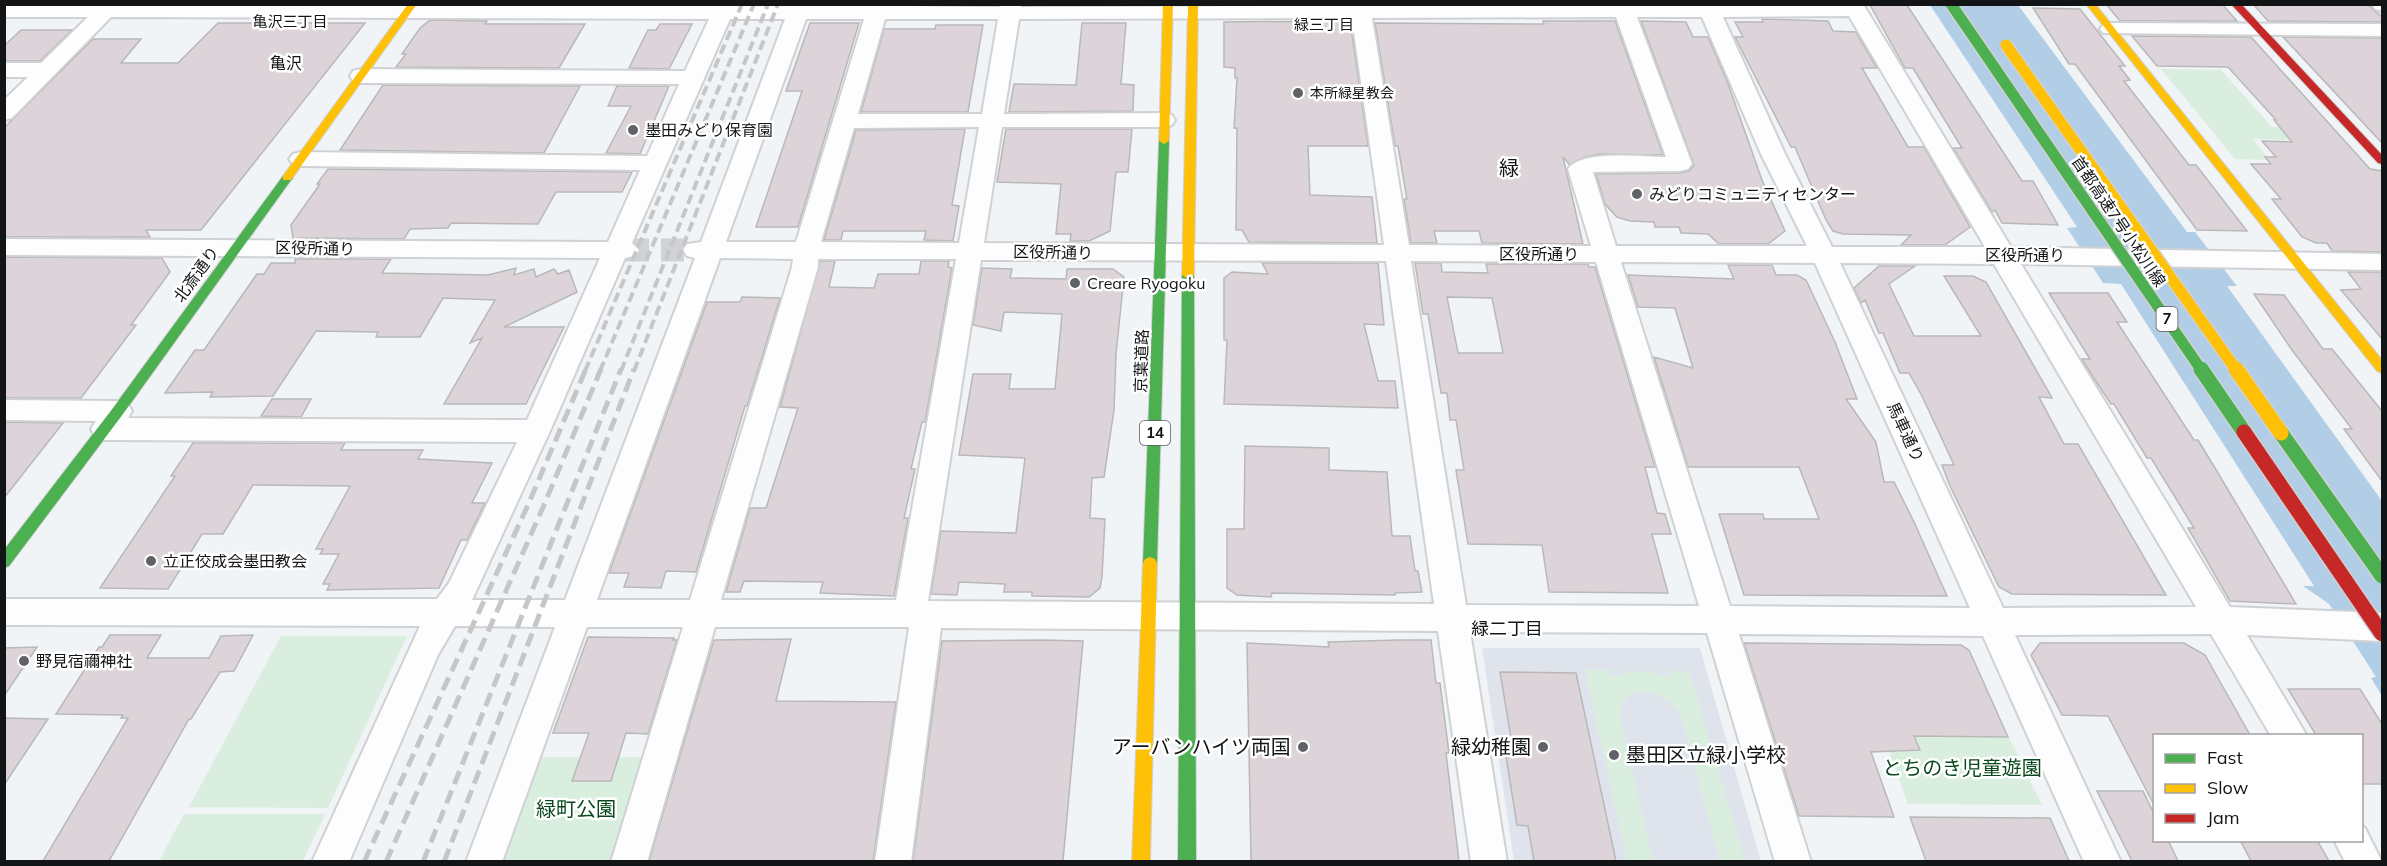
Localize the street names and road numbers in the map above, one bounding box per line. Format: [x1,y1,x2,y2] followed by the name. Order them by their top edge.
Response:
[2068,152,2170,290] street label: 首都高速7号小松川線
[275,237,355,259] street label: 区役所通り
[1013,241,1093,263] street label: 区役所通り
[169,242,223,306] street label: 北斎通り
[1499,244,1579,264] street label: 区役所通り
[1985,245,2065,265] street label: 区役所通り
[2156,307,2178,331] road number: 7
[1130,329,1152,393] street label: 京葉道路
[1883,399,1929,465] street label: 馬車通り
[1140,421,1170,445] road number: 14

